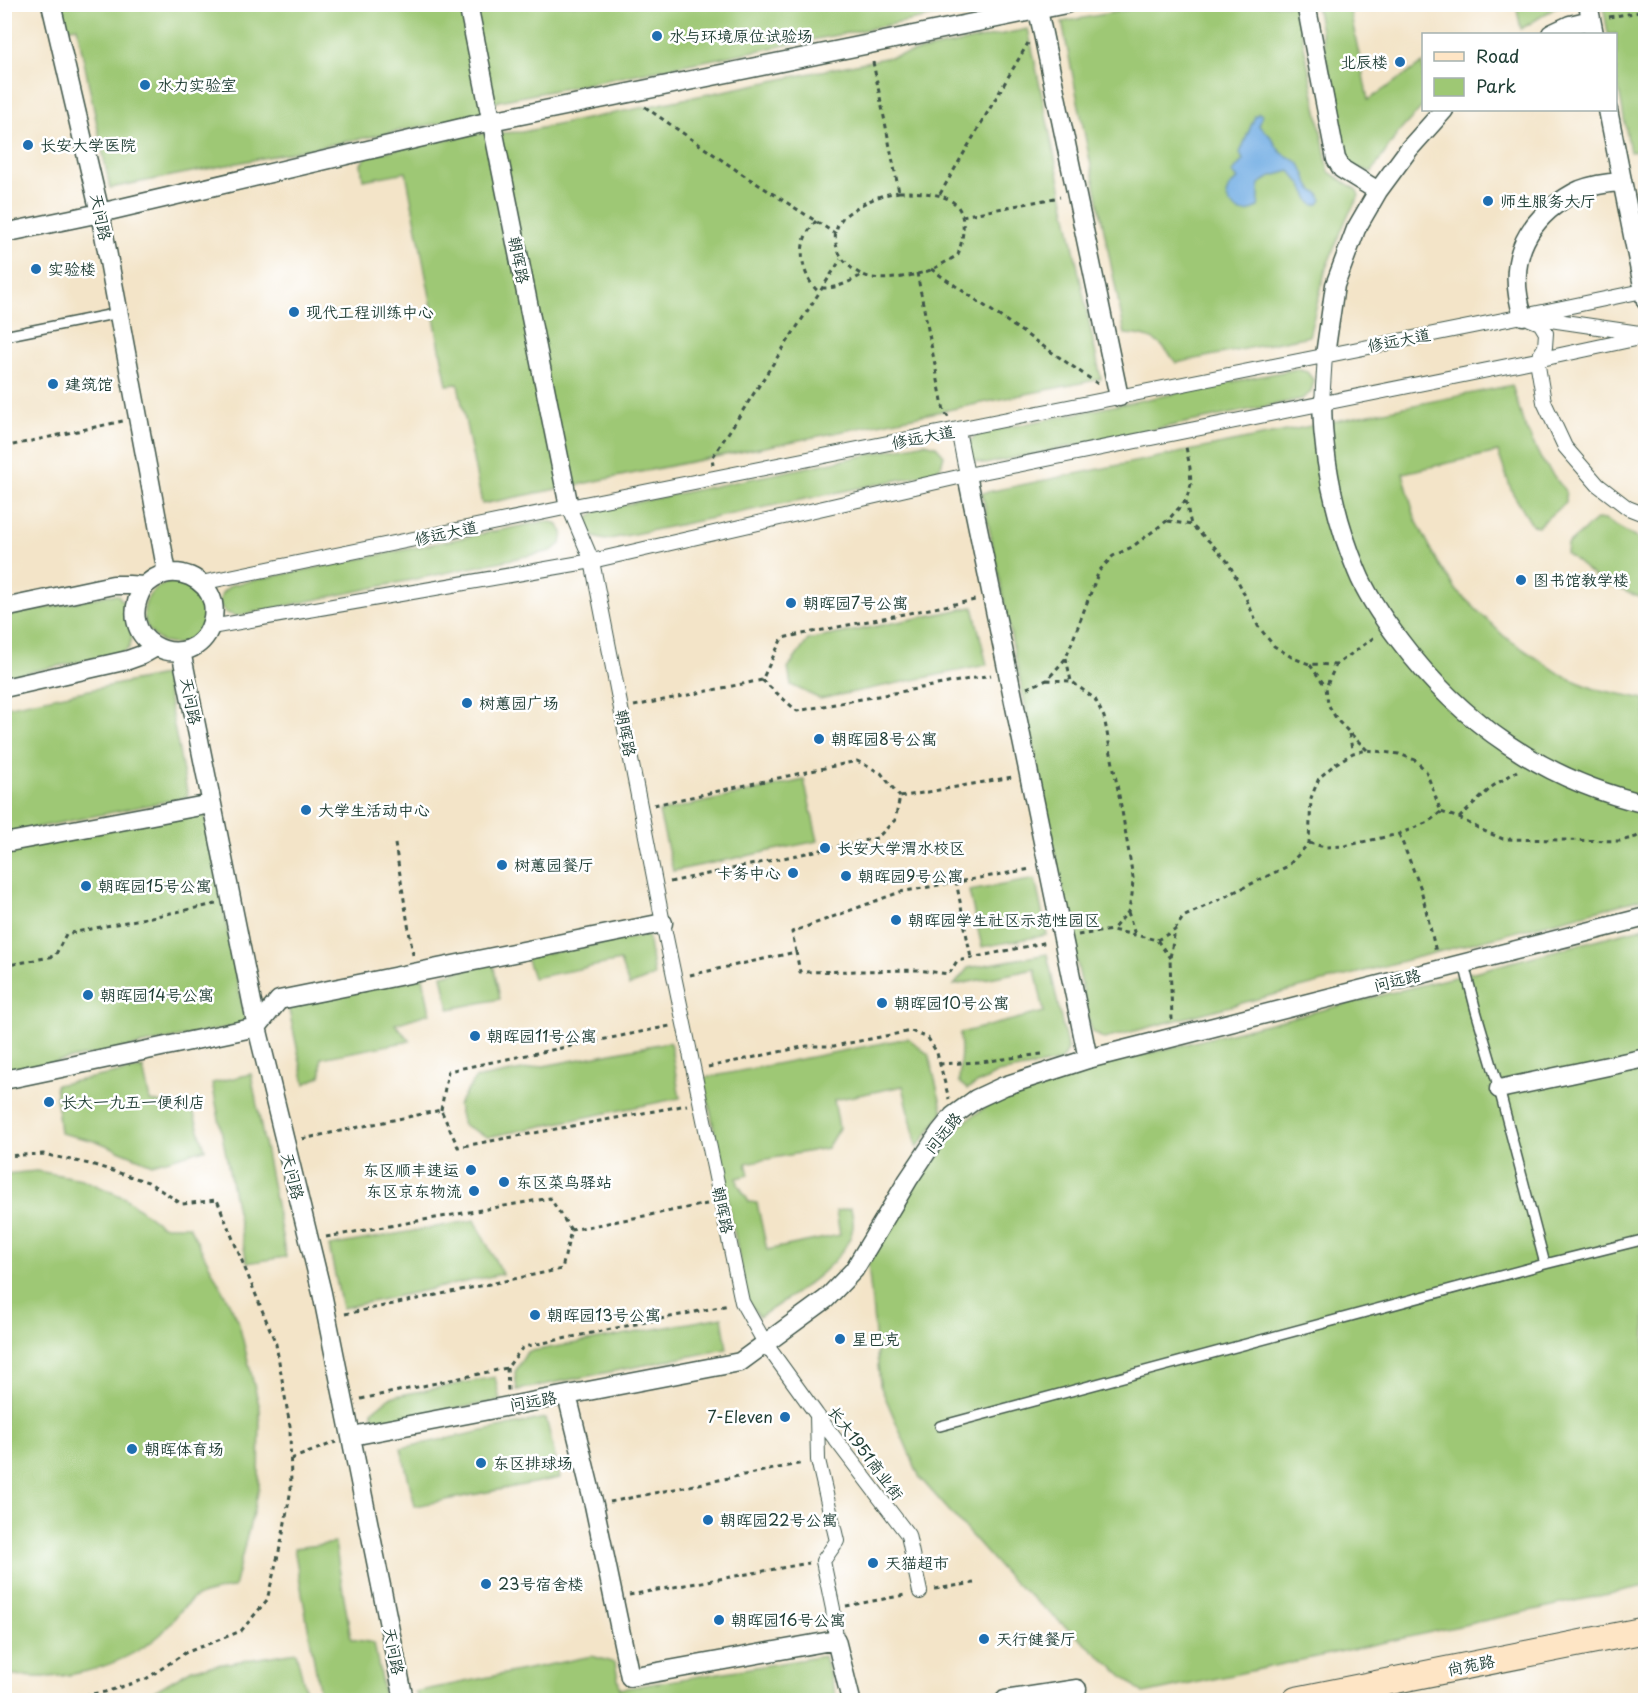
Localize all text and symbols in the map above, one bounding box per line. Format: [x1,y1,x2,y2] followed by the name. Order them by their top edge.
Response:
[669,23,813,47] place label: 水与环境原位试验场
[650,29,664,43] marker: 水与环境原位试验场
[1422,33,1617,111] legend
[1476,42,1520,69] text: Road
[1340,49,1388,73] place label: 北辰楼
[1393,55,1407,69] marker: 北辰楼
[157,72,237,96] place label: 水力实验室
[1476,72,1516,99] text: Park
[138,78,152,92] marker: 水力实验室
[40,132,136,156] place label: 长安大学医院
[21,138,35,152] marker: 长安大学医院
[1500,188,1596,212] place label: 师生服务大厅
[85,191,119,243] street label: 天问路
[1481,194,1495,208] marker: 师生服务大厅
[504,234,536,286] street label: 朝晖路
[48,256,96,280] place label: 实验楼
[29,262,43,276] marker: 实验楼
[306,299,434,323] place label: 现代工程训练中心
[287,305,301,319] marker: 现代工程训练中心
[1365,321,1433,357] street label: 修远大道
[65,371,113,395] place label: 建筑馆
[46,377,60,391] marker: 建筑馆
[889,418,957,454] street label: 修远大道
[412,514,480,550] street label: 修远大道
[1533,567,1629,591] place label: 图书馆教学楼
[1514,573,1528,587] marker: 图书馆教学楼
[803,590,908,614] place label: 朝晖园7号公寓
[784,596,798,610] marker: 朝晖园7号公寓
[176,675,208,727] street label: 天问路
[479,690,559,714] place label: 树蕙园广场
[460,696,474,710] marker: 树蕙园广场
[611,707,643,759] street label: 朝晖路
[831,726,937,750] place label: 朝晖园8号公寓
[812,732,826,746] marker: 朝晖园8号公寓
[318,797,430,821] place label: 大学生活动中心
[299,803,313,817] marker: 大学生活动中心
[837,835,965,859] place label: 长安大学渭水校区
[818,841,832,855] marker: 长安大学渭水校区
[514,852,594,876] place label: 树蕙园餐厅
[495,858,509,872] marker: 树蕙园餐厅
[717,860,781,884] place label: 卡务中心
[858,863,963,887] place label: 朝晖园9号公寓
[786,866,800,880] marker: 卡务中心
[839,869,853,883] marker: 朝晖园9号公寓
[98,873,211,897] place label: 朝晖园15号公寓
[79,879,93,893] marker: 朝晖园15号公寓
[908,907,1100,931] place label: 朝晖园学生社区示范性园区
[889,913,903,927] marker: 朝晖园学生社区示范性园区
[1371,962,1423,996] street label: 问远路
[100,982,214,1006] place label: 朝晖园14号公寓
[81,988,95,1002] marker: 朝晖园14号公寓
[894,990,1009,1014] place label: 朝晖园10号公寓
[875,996,889,1010] marker: 朝晖园10号公寓
[487,1023,596,1047] place label: 朝晖园11号公寓
[468,1029,482,1043] marker: 朝晖园11号公寓
[61,1089,205,1113] place label: 长大一九五一便利店
[42,1095,56,1109] marker: 长大一九五一便利店
[918,1106,967,1159] street label: 问远路
[277,1150,311,1202] street label: 天问路
[363,1157,459,1181] place label: 东区顺丰速运
[464,1163,478,1177] marker: 东区顺丰速运
[516,1169,612,1193] place label: 东区菜鸟驿站
[497,1175,511,1189] marker: 东区菜鸟驿站
[366,1178,462,1202] place label: 东区京东物流
[467,1184,481,1198] marker: 东区京东物流
[707,1184,741,1236] street label: 朝晖路
[547,1302,661,1326] place label: 朝晖园13号公寓
[528,1308,542,1322] marker: 朝晖园13号公寓
[852,1326,900,1350] place label: 星巴克
[833,1332,847,1346] marker: 星巴克
[507,1384,559,1416] street label: 问远路
[823,1400,910,1505] street label: 长大1951商业街
[708,1404,773,1428] place label: 7-Eleven
[778,1410,792,1424] marker: 7-Eleven
[144,1436,224,1460] place label: 朝晖体育场
[125,1442,139,1456] marker: 朝晖体育场
[493,1450,573,1474] place label: 东区排球场
[474,1456,488,1470] marker: 东区排球场
[720,1507,838,1531] place label: 朝晖园22号公寓
[701,1513,715,1527] marker: 朝晖园22号公寓
[885,1550,949,1574] place label: 天猫超市
[866,1556,880,1570] marker: 天猫超市
[498,1571,584,1595] place label: 23号宿舍楼
[479,1577,493,1591] marker: 23号宿舍楼
[731,1607,845,1631] place label: 朝晖园16号公寓
[712,1613,726,1627] marker: 朝晖园16号公寓
[379,1625,411,1677] street label: 天问路
[996,1626,1076,1650] place label: 天行健餐厅
[977,1632,991,1646] marker: 天行健餐厅
[1445,1648,1497,1680] street label: 尚苑路

